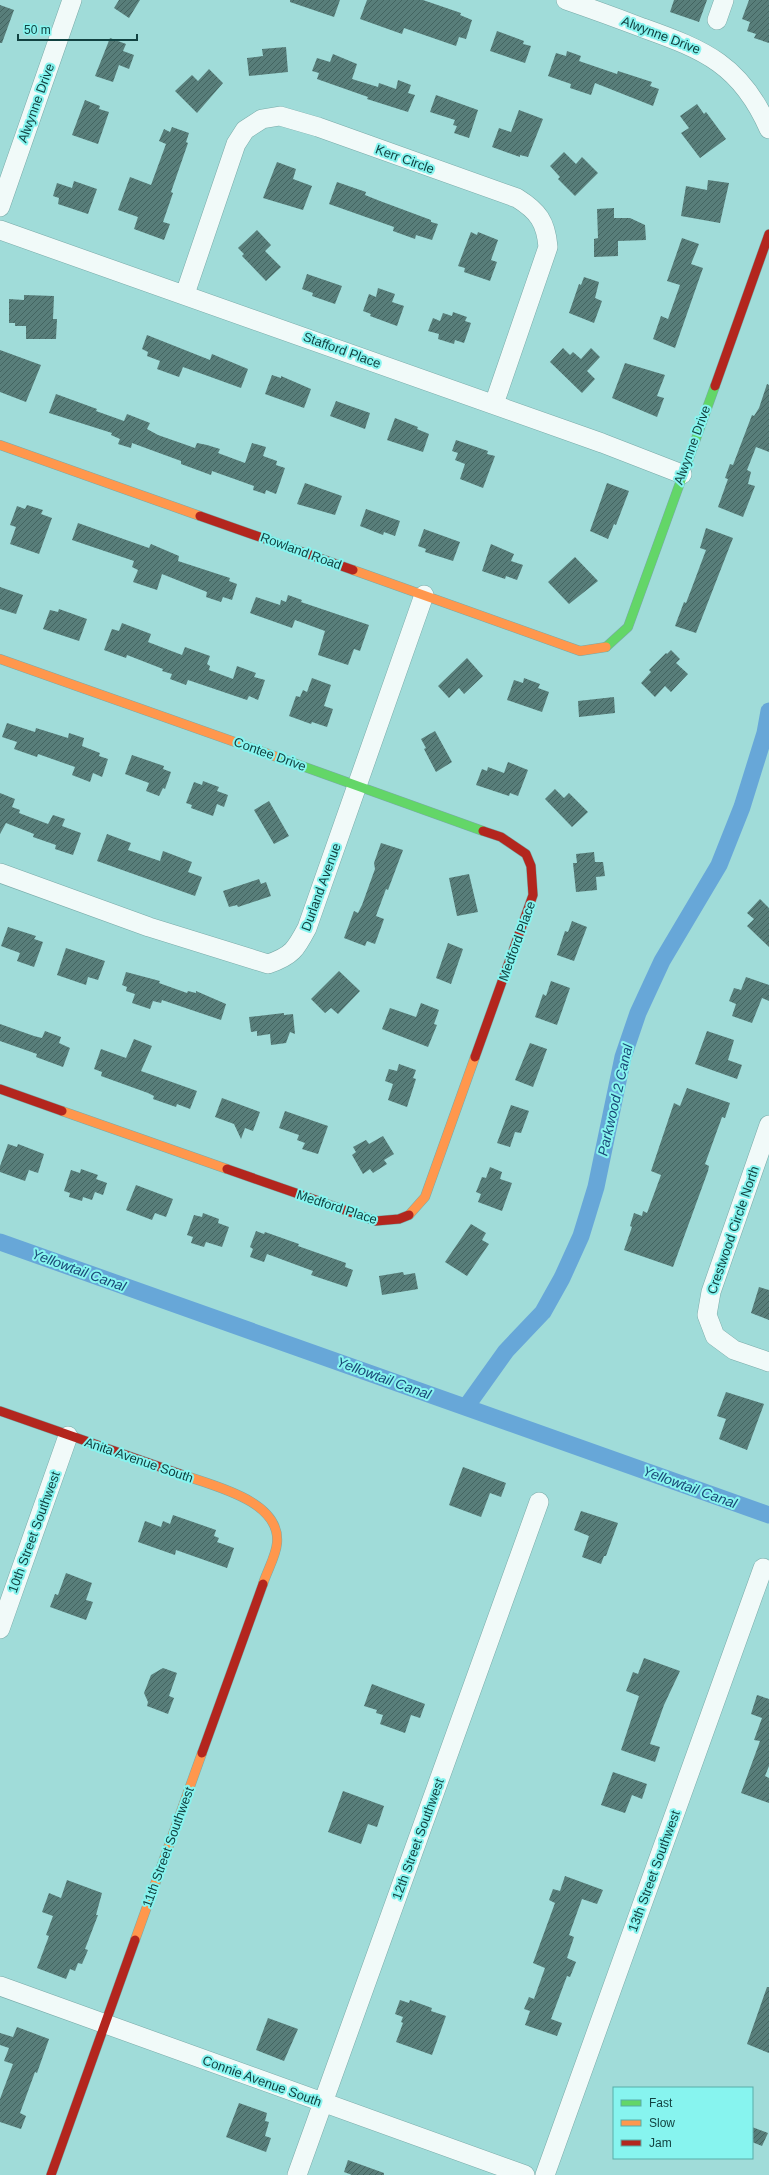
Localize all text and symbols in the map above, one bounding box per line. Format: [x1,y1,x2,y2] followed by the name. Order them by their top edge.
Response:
[620,13,702,57] street label: Alwynne Drive
[18,16,137,42] scale bar
[24,23,51,37] text: 50 m
[15,61,57,145] street label: Alwynne Drive
[374,141,436,177] street label: Kerr Circle
[301,329,383,371] street label: Stafford Place
[671,403,713,487] street label: Alwynne Drive
[258,529,344,573] street label: Rowland Road
[232,734,308,774] street label: Contee Drive
[298,841,344,933] street label: Durland Avenue
[496,899,538,983] street label: Medford Place
[594,1042,636,1158] water label: Parkwood 2 Canal
[704,1164,762,1296] street label: Crestwood Circle North
[295,1187,379,1227] street label: Medford Place
[30,1246,129,1295] water label: Yellowtail Canal
[335,1354,434,1403] water label: Yellowtail Canal
[83,1434,195,1486] street label: Anita Avenue South
[641,1463,740,1512] water label: Yellowtail Canal
[5,1469,63,1595] street label: 10th Street Southwest
[389,1776,447,1902] street label: 12th Street Southwest
[139,1784,197,1909] street label: 11th Street Southwest
[625,1808,683,1934] street label: 13th Street Southwest
[200,2052,324,2110] street label: Connie Avenue South
[613,2087,753,2159] legend
[649,2096,673,2110] text: Fast
[649,2116,675,2130] text: Slow
[649,2136,672,2150] text: Jam

